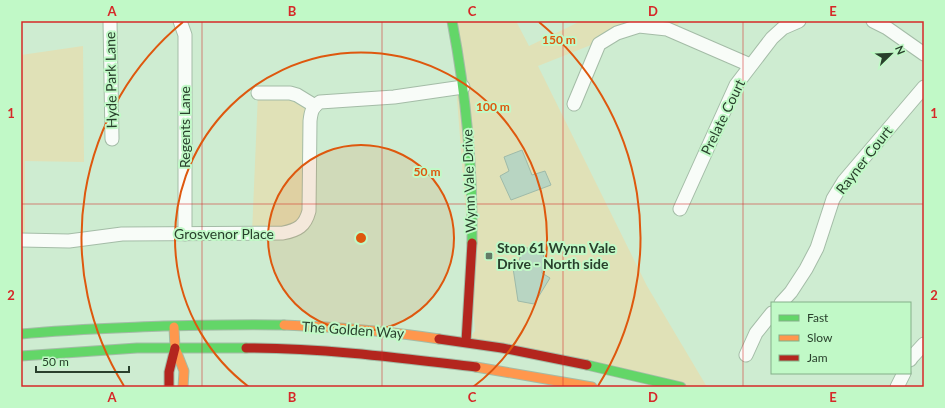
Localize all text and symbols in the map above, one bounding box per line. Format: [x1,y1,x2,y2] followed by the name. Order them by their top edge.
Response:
[106,3,117,19] text: A
[288,3,297,19] text: B
[468,3,477,19] text: C
[648,3,658,19] text: D
[829,3,837,19] text: E
[101,32,120,128] street label: Hyde Park Lane
[542,32,576,47] text: 150 m
[871,34,911,74] north arrow
[893,43,908,56] text: N
[697,76,748,157] street label: Prelate Court
[176,86,193,168] street label: Regents Lane
[476,99,510,114] text: 100 m
[7,105,15,121] text: 1
[930,105,938,121] text: 1
[832,122,895,197] street label: Rayner Court
[458,129,479,233] street label: Wynn Vale Drive
[414,164,440,179] text: 50 m
[174,225,274,242] street label: Grosvenor Place
[354,231,368,245] centre of rings
[497,239,616,272] place label: Stop 61 Wynn Vale Drive - North side
[484,251,494,261] marker: Stop 61 Wynn Vale Drive - North side
[7,287,15,303] text: 2
[930,287,938,303] text: 2
[771,302,911,374] legend
[807,310,829,325] text: Fast
[301,317,406,342] street label: The Golden Way
[807,330,833,345] text: Slow
[36,348,129,374] scale bar
[807,350,828,365] text: Jam
[42,354,69,369] text: 50 m
[106,389,117,405] text: A
[288,389,297,405] text: B
[468,389,477,405] text: C
[648,389,658,405] text: D
[829,389,837,405] text: E

